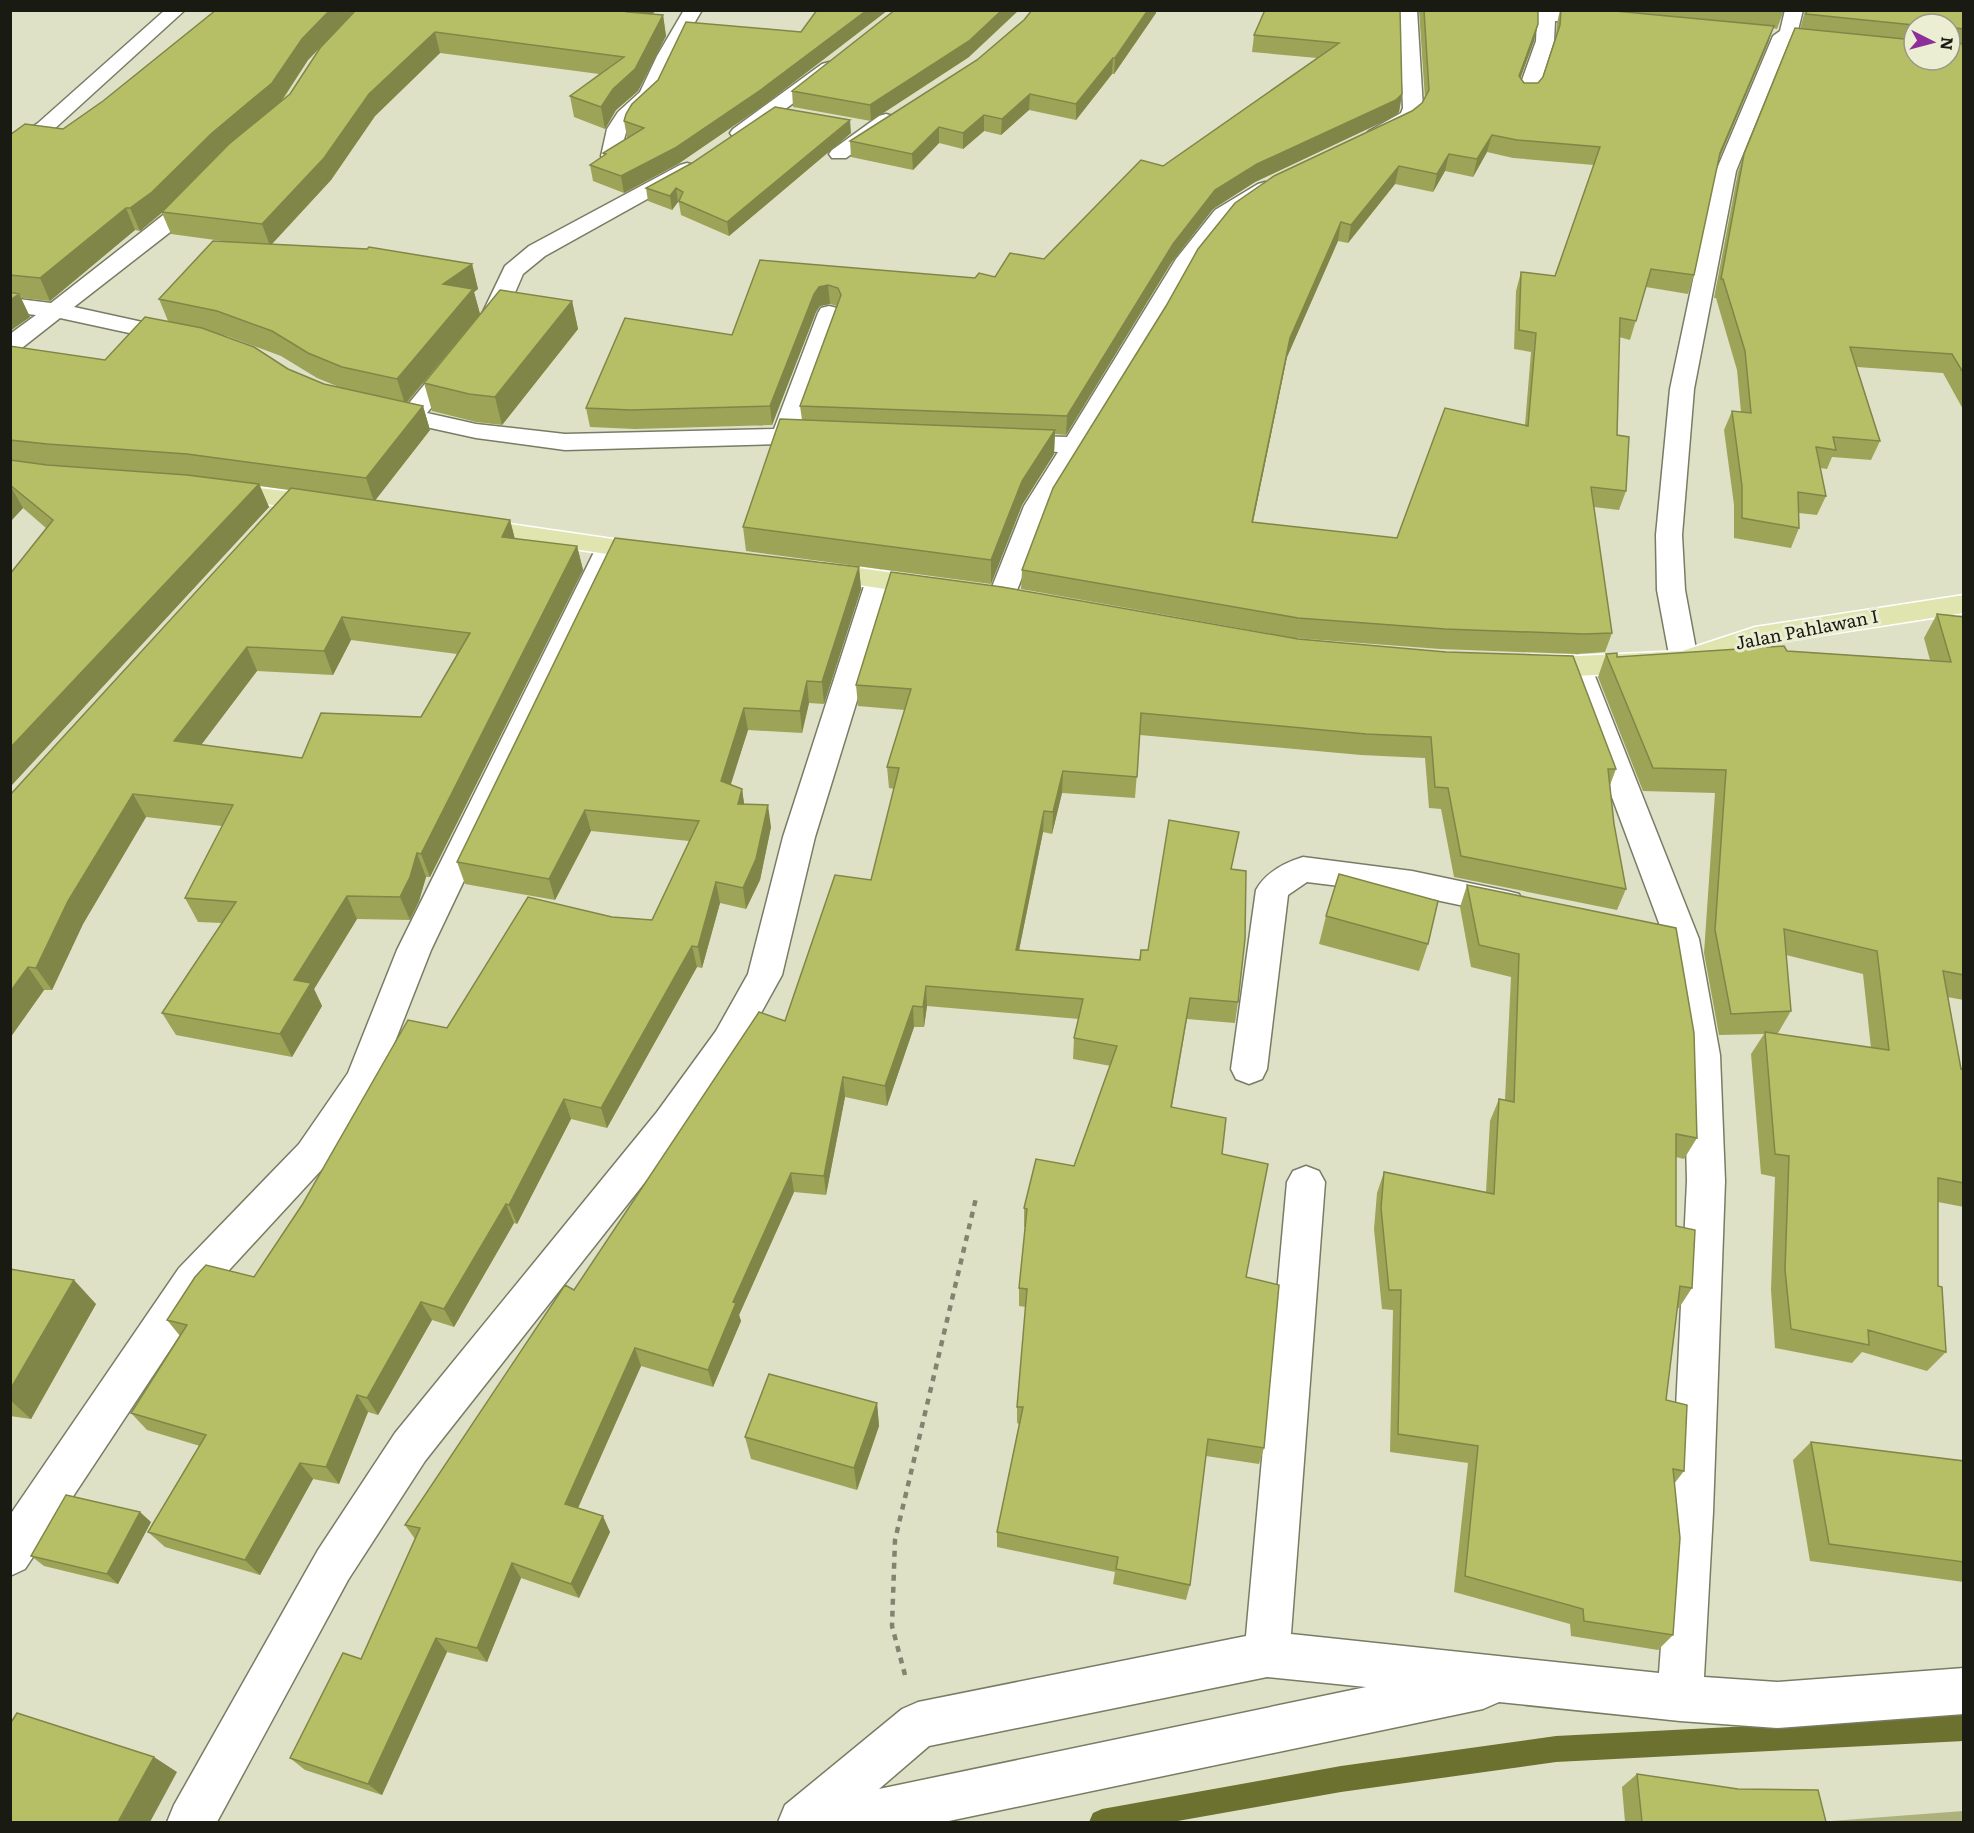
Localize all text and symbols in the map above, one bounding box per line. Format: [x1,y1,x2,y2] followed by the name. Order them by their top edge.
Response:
[1902,12,1962,72] north arrow
[1935,36,1961,52] text: N
[1733,601,1881,656] street label: Jalan Pahlawan I

